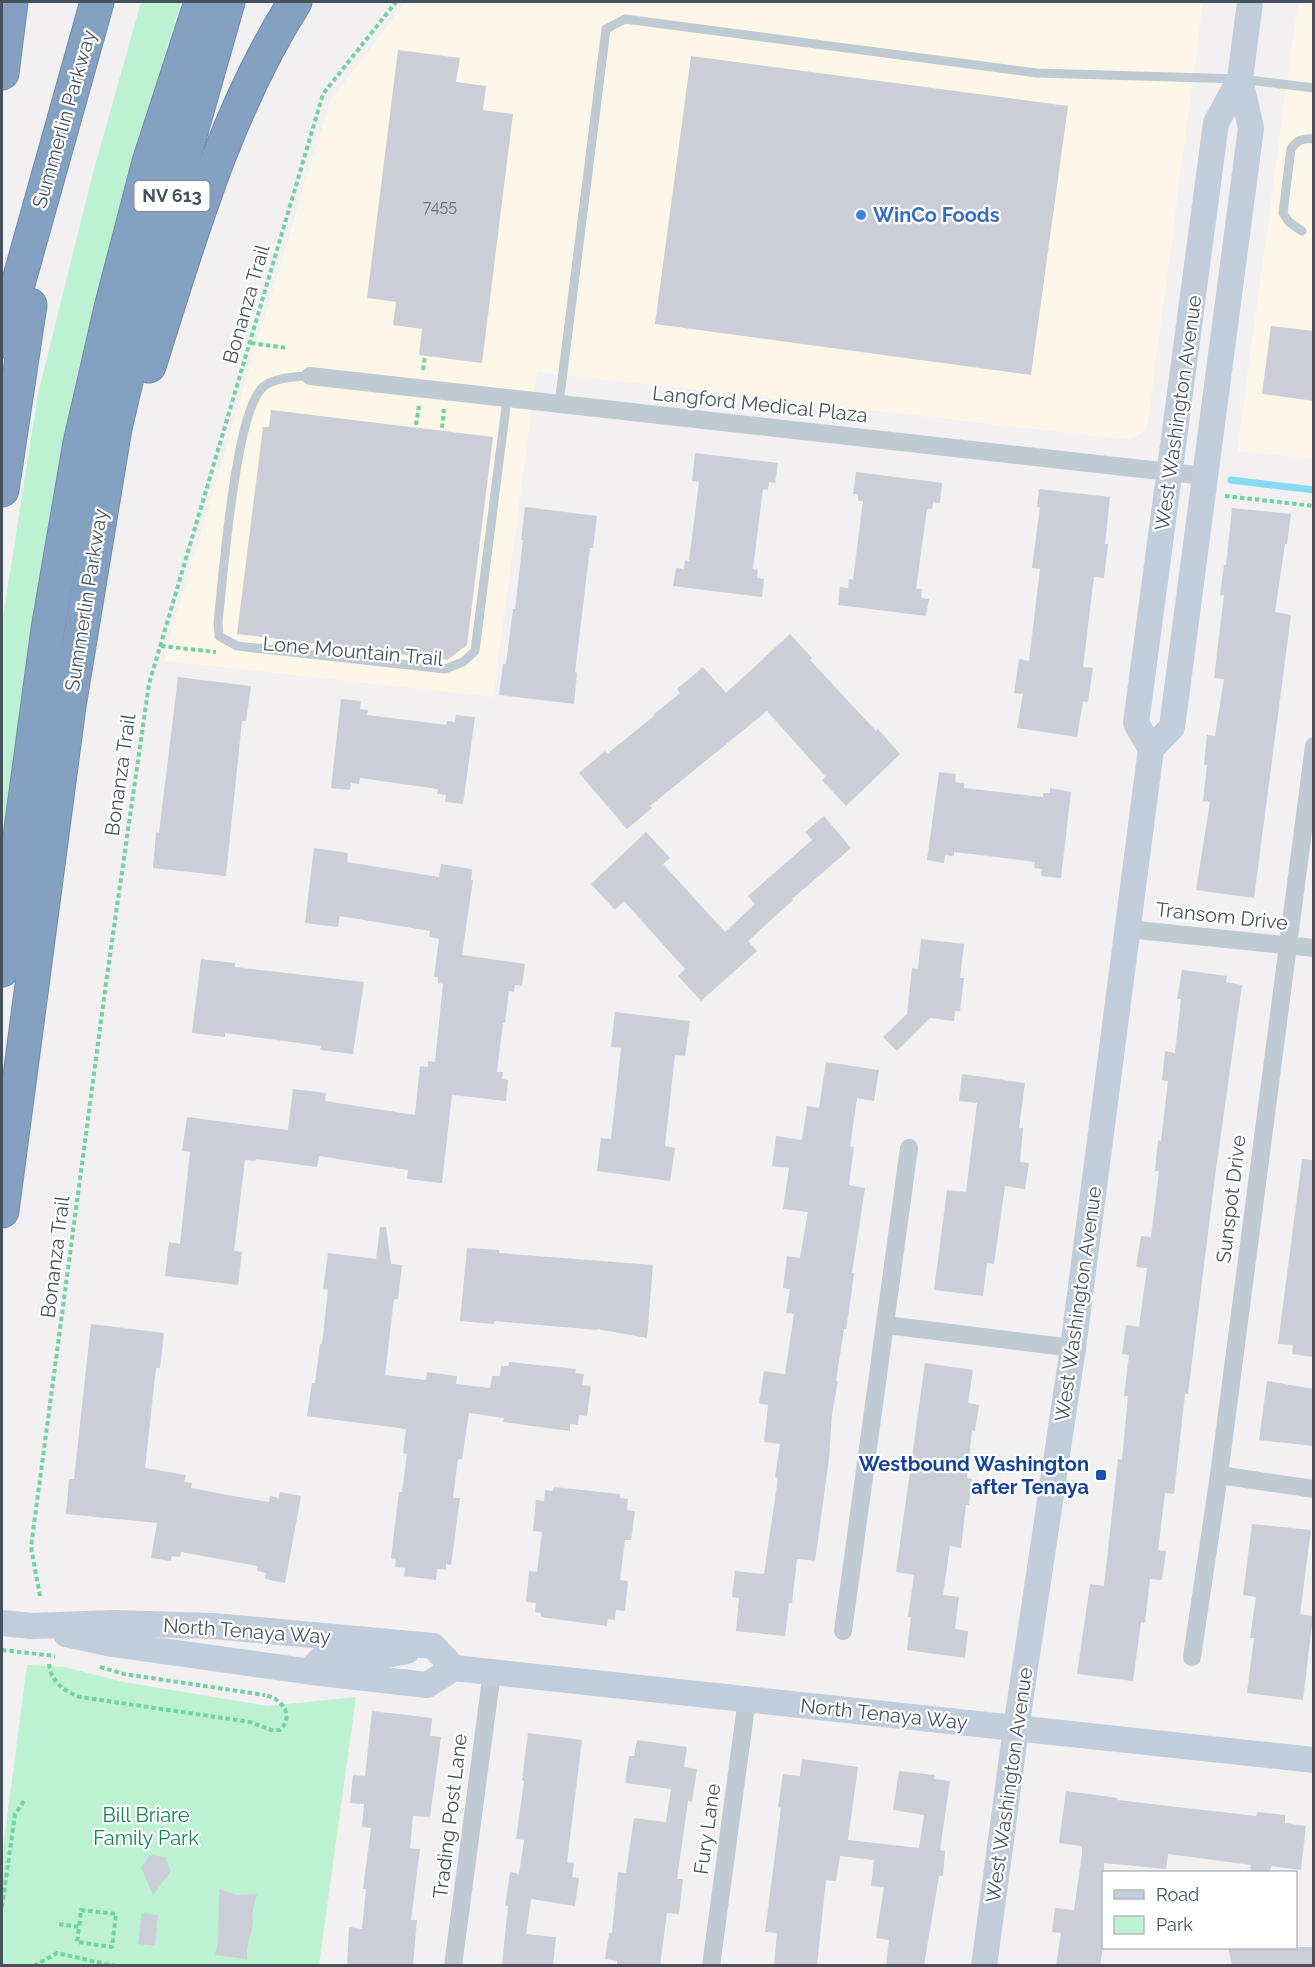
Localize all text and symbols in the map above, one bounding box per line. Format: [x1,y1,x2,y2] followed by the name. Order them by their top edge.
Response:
[27,27,101,211] street label: Summerlin Parkway
[134,181,210,211] road number: NV 613
[423,197,457,216] house number: 7455
[873,203,1000,227] place label: WinCo Foods
[854,208,868,222] marker: WinCo Foods
[218,241,275,366] street label: Bonanza Trail
[1150,294,1206,532] street label: West Washington Avenue
[651,381,869,427] street label: Langford Medical Plaza
[60,507,112,693] street label: Summerlin Parkway
[262,631,445,671] street label: Lone Mountain Trail
[100,712,141,837] street label: Bonanza Trail
[1155,897,1289,935] street label: Transom Drive
[1211,1133,1251,1264] street label: Sunspot Drive
[1050,1185,1106,1423] street label: West Washington Avenue
[36,1194,74,1319] street label: Bonanza Trail
[859,1452,1089,1499] place label: Westbound Washington after Tenaya
[1094,1468,1108,1482] marker: Westbound Washington after Tenaya
[162,1613,332,1649] street label: North Tenaya Way
[981,1666,1037,1904] street label: West Washington Avenue
[799,1693,969,1735] street label: North Tenaya Way
[428,1732,472,1900] street label: Trading Post Lane
[689,1782,725,1876] street label: Fury Lane
[93,1803,199,1850] park label: Bill Briare Family Park
[1102,1871,1297,1949] legend
[1156,1884,1199,1905] text: Road
[1156,1914,1193,1935] text: Park

